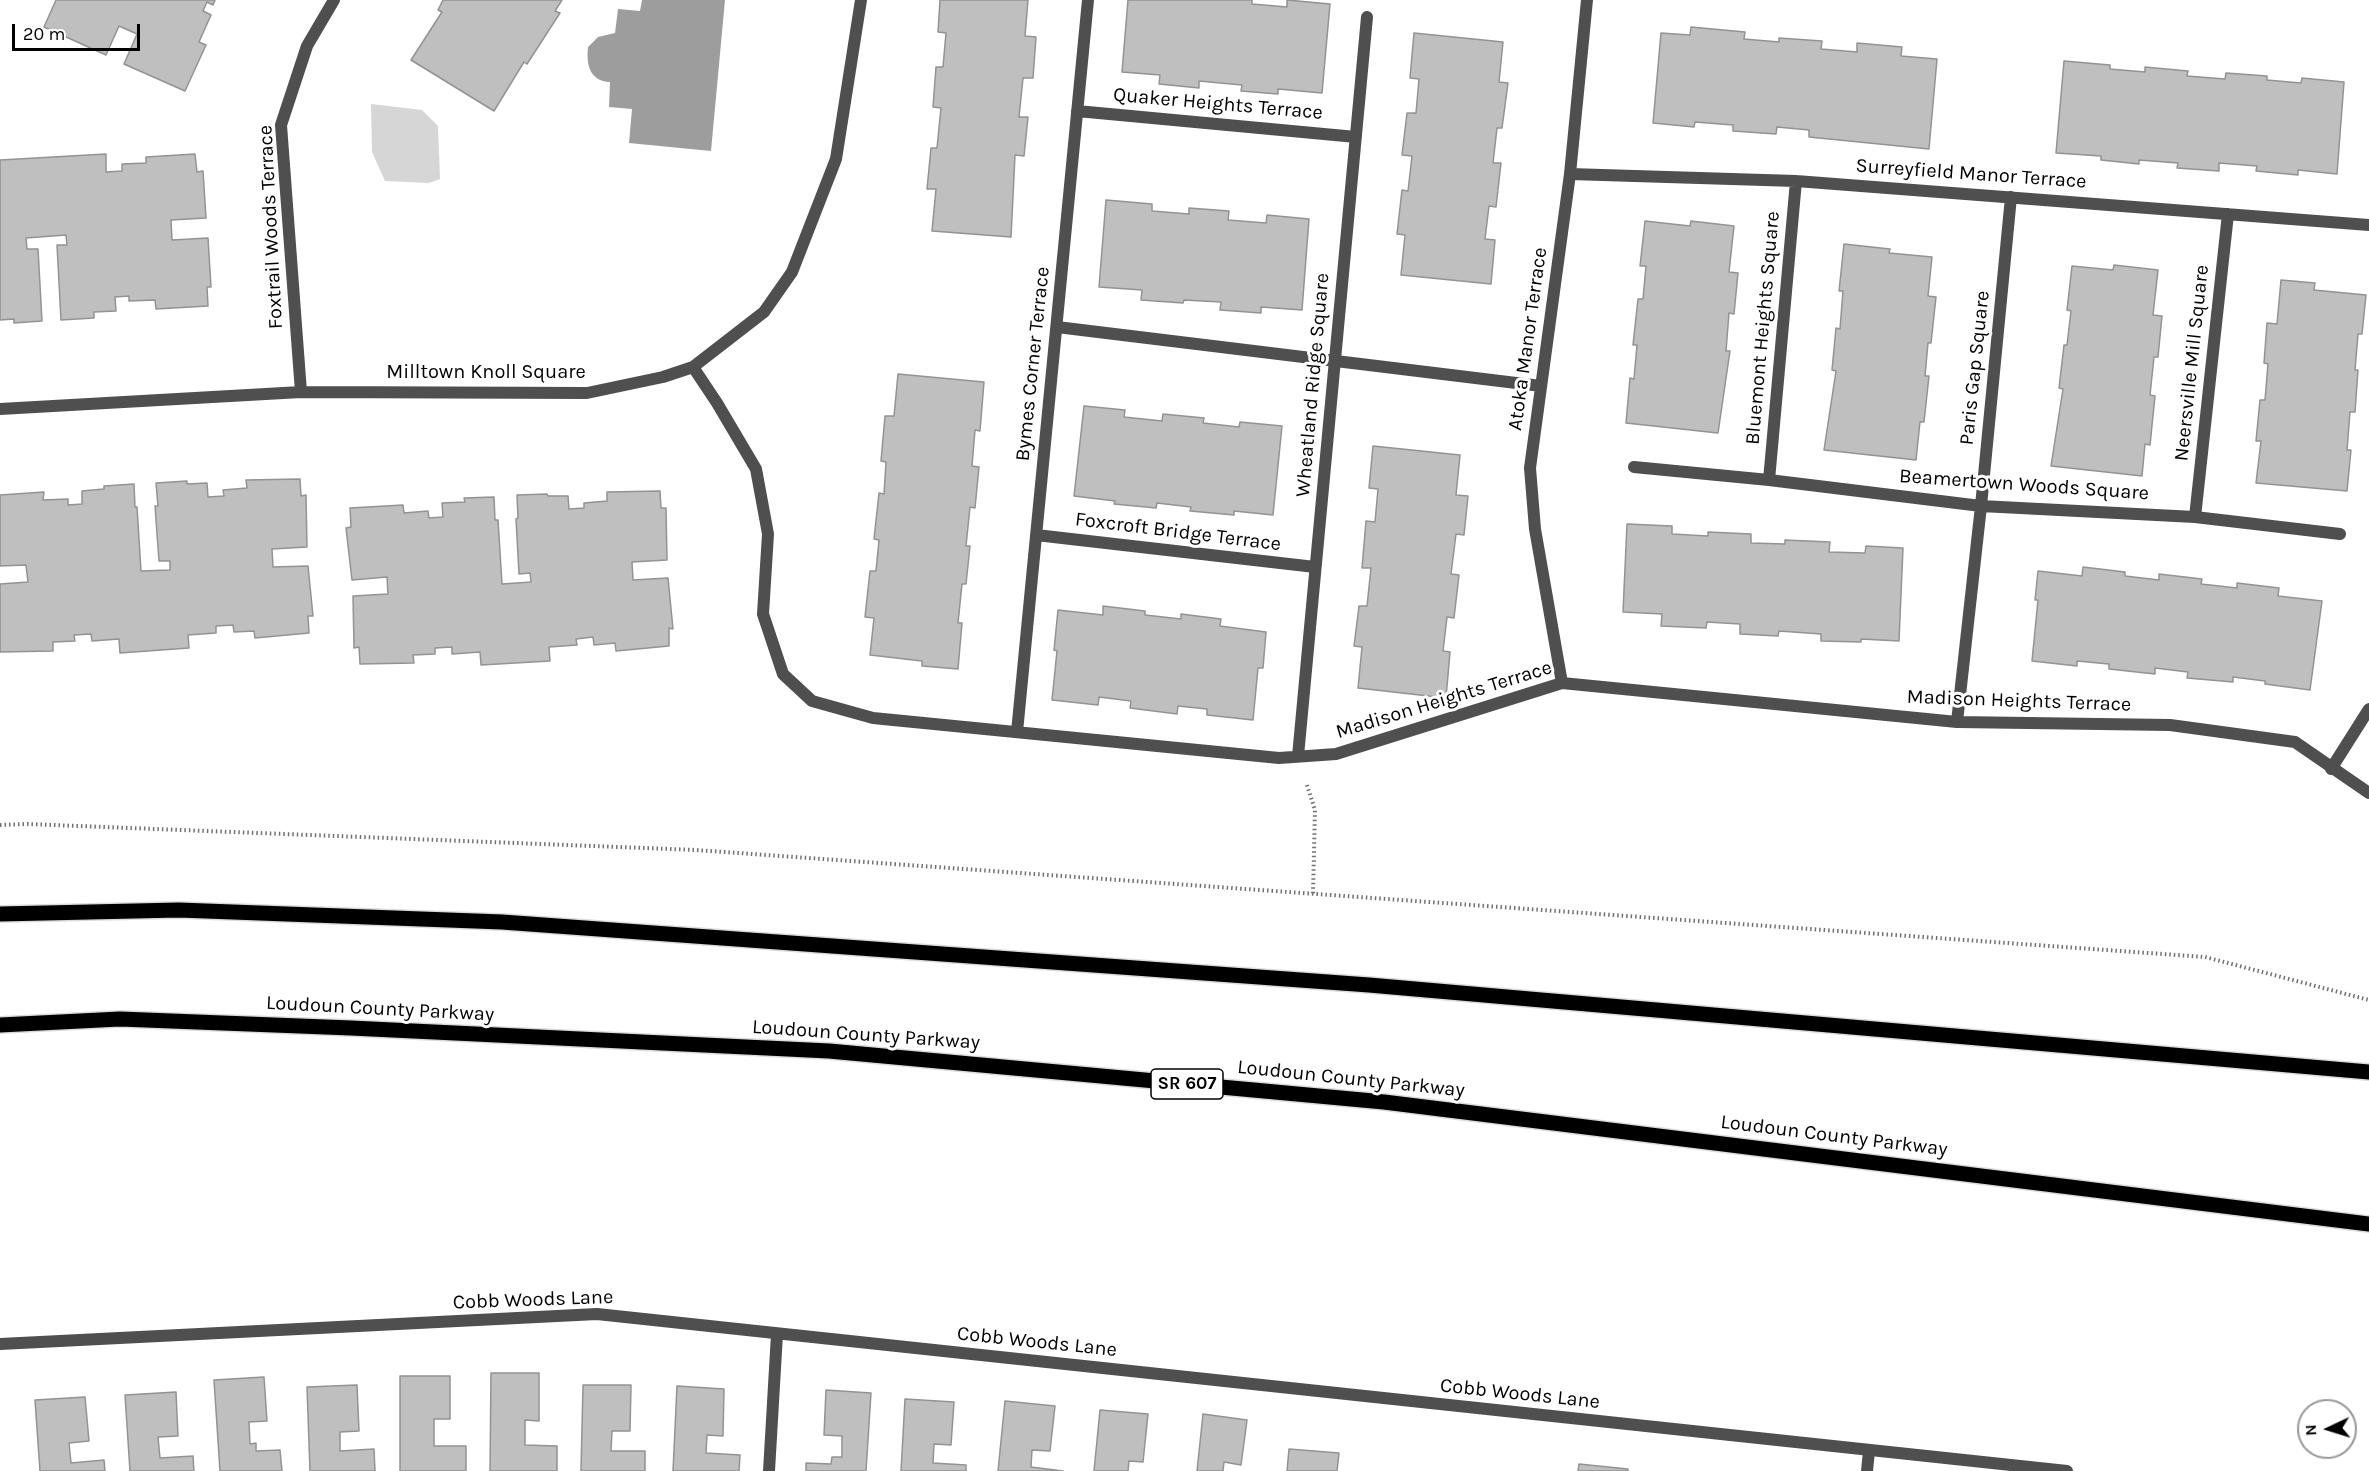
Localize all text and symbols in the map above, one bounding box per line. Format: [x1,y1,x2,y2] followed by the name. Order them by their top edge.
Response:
[15,12,142,50] scale bar
[23,23,65,45] text: 20 m
[1112,83,1324,125] street label: Quaker Heights Terrace
[254,124,288,330] street label: Foxtrail Woods Terrace
[1855,154,2087,194] street label: Surreyfield Manor Terrace
[1741,210,1785,446] street label: Bluemont Heights Square
[1503,246,1553,432] street label: Atoka Manor Terrace
[2170,264,2214,462] street label: Neersville Mill Square
[1011,266,1055,462] street label: Bymes Corner Terrace
[1291,272,1335,498] street label: Wheatland Ridge Square
[1955,290,1995,446] street label: Paris Gap Square
[386,360,586,384] street label: Milltown Knoll Square
[1898,464,2150,506] street label: Beamertown Woods Square
[1074,507,1282,557] street label: Foxcroft Bridge Terrace
[1333,656,1555,744] street label: Madison Heights Terrace
[1906,685,2132,717] street label: Madison Heights Terrace
[265,991,495,1027] street label: Loudoun County Parkway
[751,1015,981,1055] street label: Loudoun County Parkway
[1236,1055,1466,1103] street label: Loudoun County Parkway
[1151,1069,1223,1099] road number: SR 607
[1719,1110,1949,1162] street label: Loudoun County Parkway
[452,1285,614,1315] street label: Cobb Woods Lane
[956,1322,1118,1362] street label: Cobb Woods Lane
[1439,1374,1601,1414] street label: Cobb Woods Lane
[2297,1399,2357,1459] north arrow
[2301,1424,2320,1437] text: N

